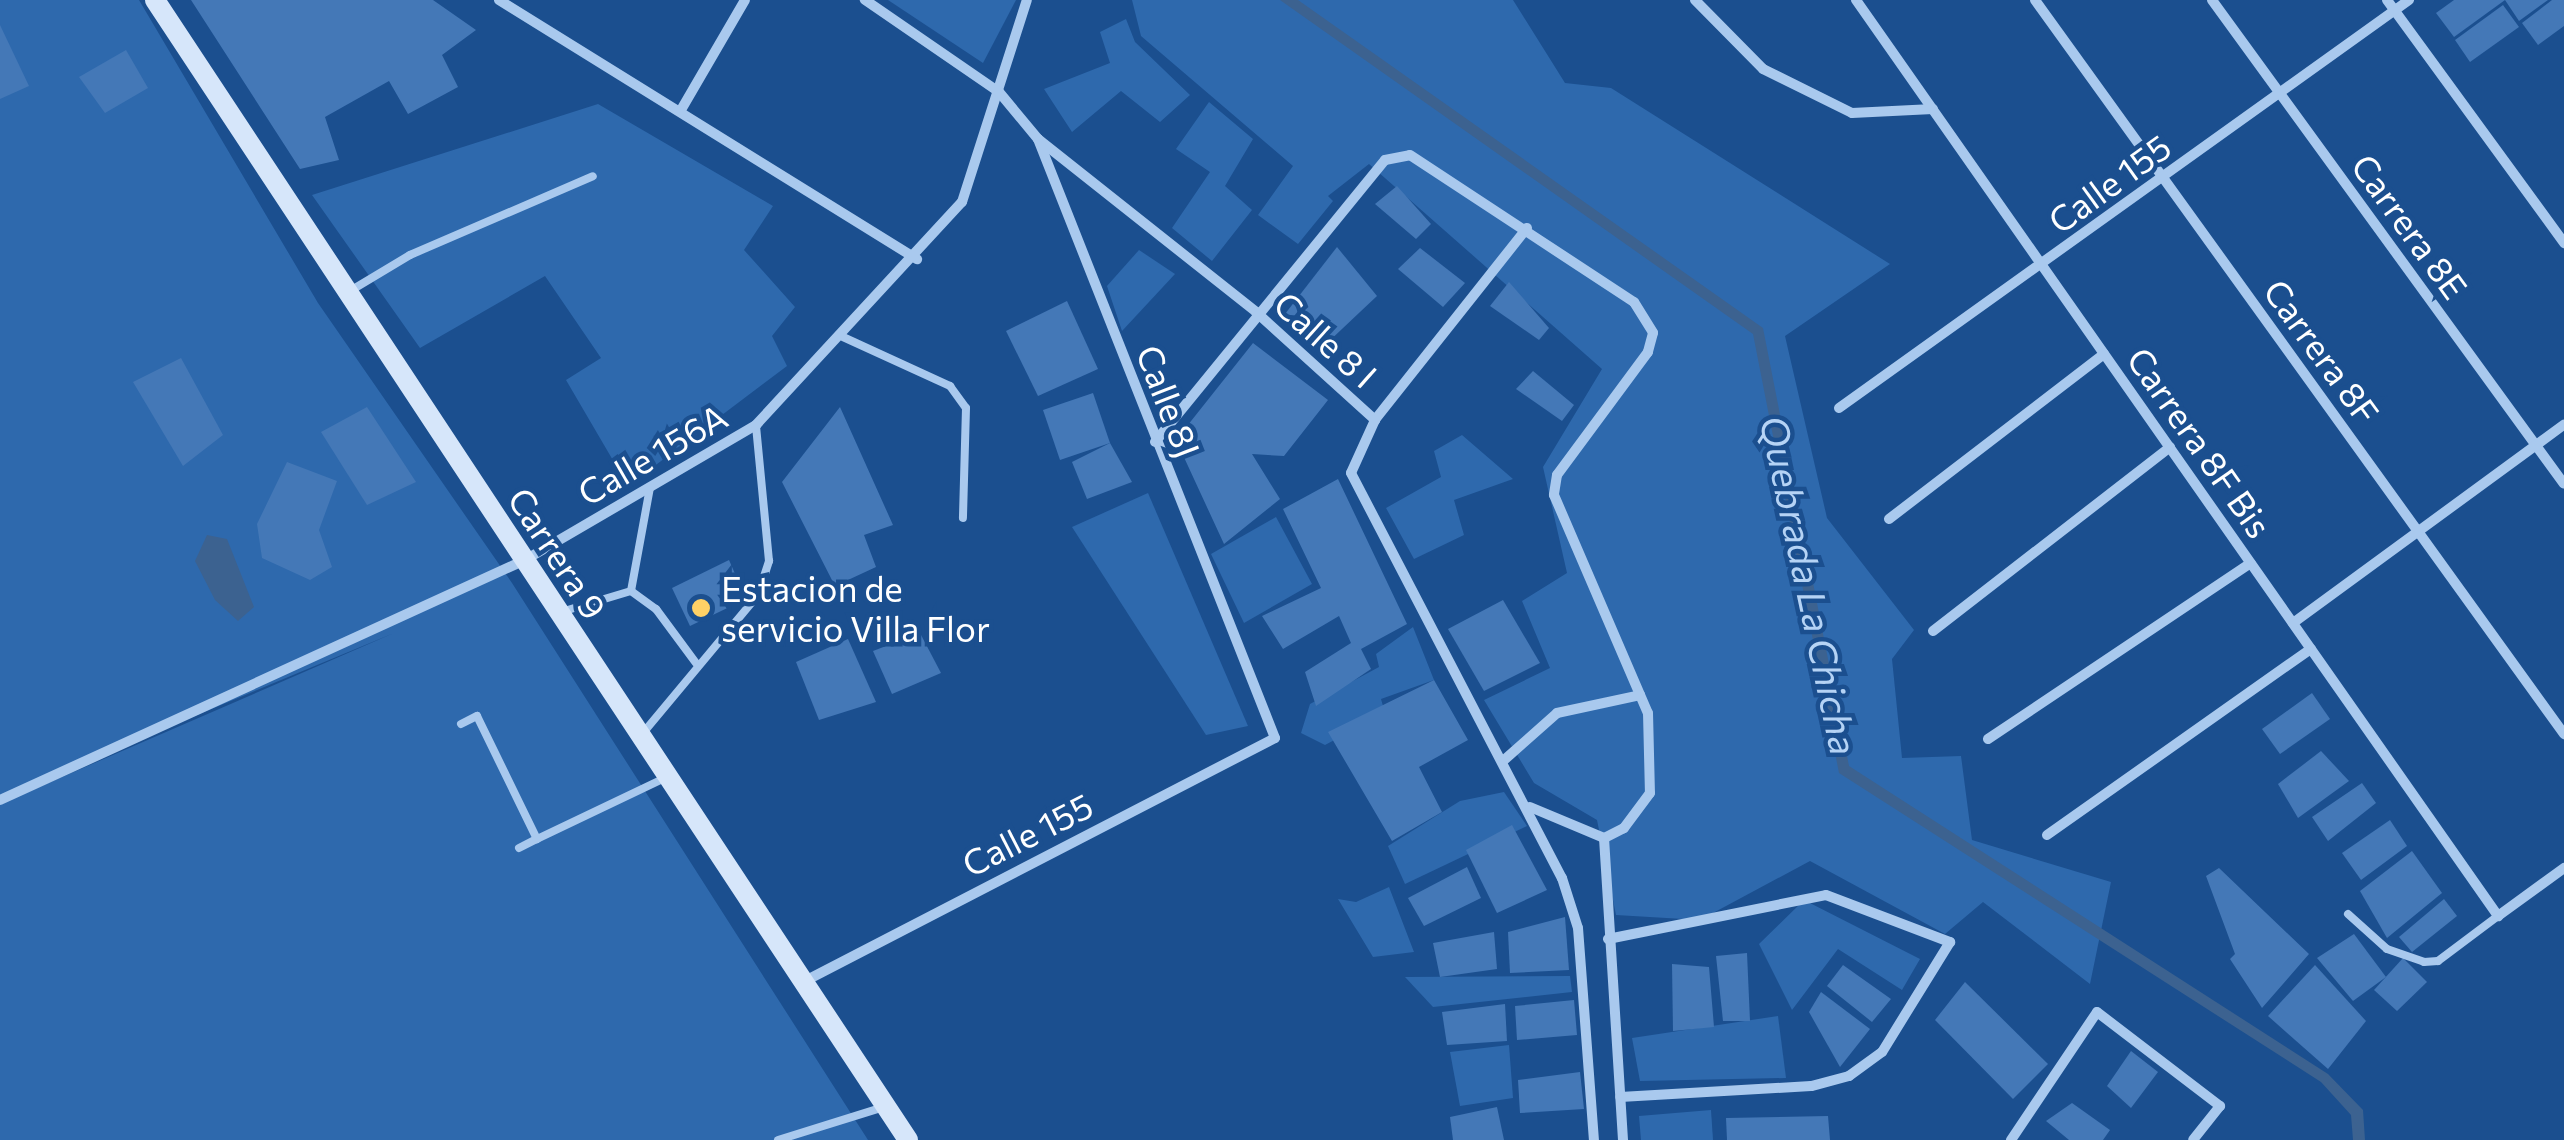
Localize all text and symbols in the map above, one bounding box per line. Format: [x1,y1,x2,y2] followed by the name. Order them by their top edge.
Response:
[2040,125,2178,241] street label: Calle 155
[2343,145,2477,307] street label: Carrera 8E
[2256,271,2388,431] street label: Carrera 8F
[1266,282,1386,396] street label: Calle 8 I
[1128,339,1210,463] street label: Calle 8J
[2119,339,2281,545] street label: Carrera 8F Bis
[570,395,734,513] street label: Calle 156A
[1752,411,1868,759] water label: Quebrada La Chicha
[500,480,616,626] street label: Carrera 9
[721,567,990,649] place label: Estacion de servicio Villa Flor
[690,597,712,619] marker: Estacion de servicio Villa Flor
[955,783,1099,885] street label: Calle 155

